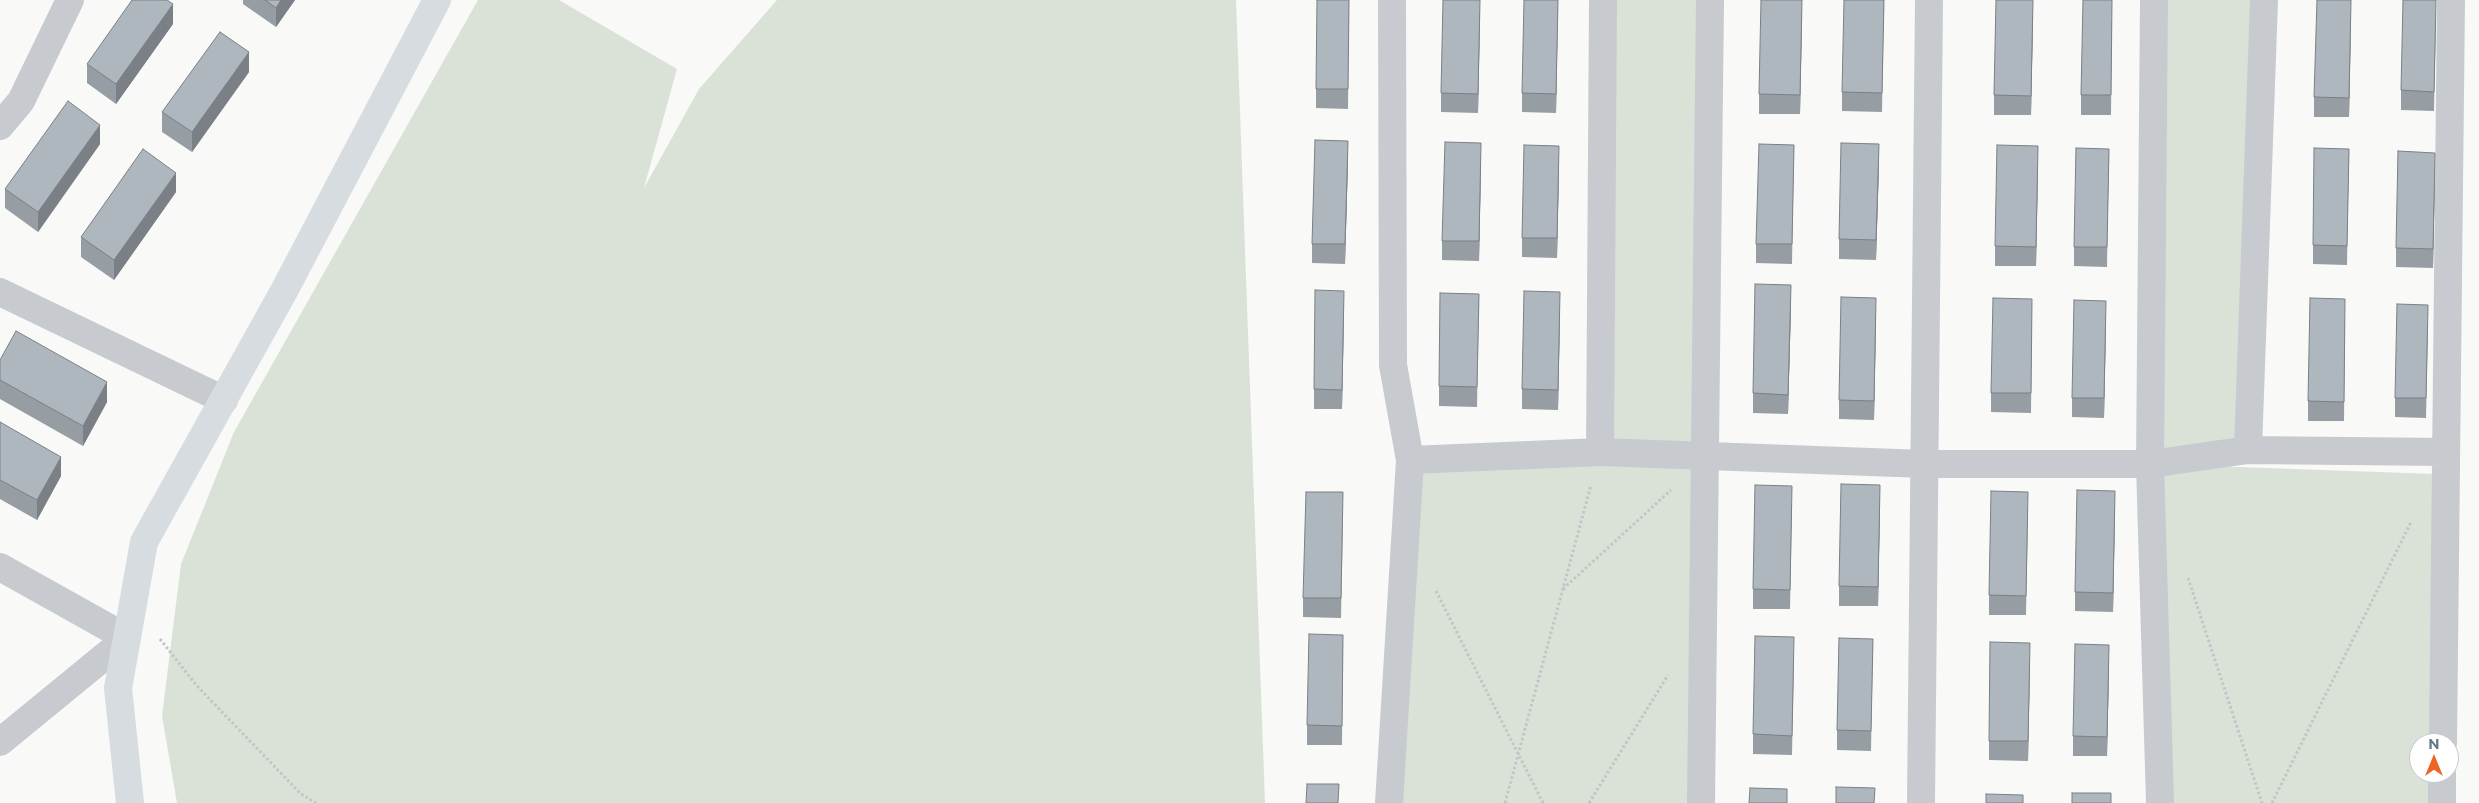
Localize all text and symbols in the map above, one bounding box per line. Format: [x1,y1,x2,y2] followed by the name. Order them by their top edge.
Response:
[2409,733,2459,783] north arrow
[2428,735,2440,753] text: N

